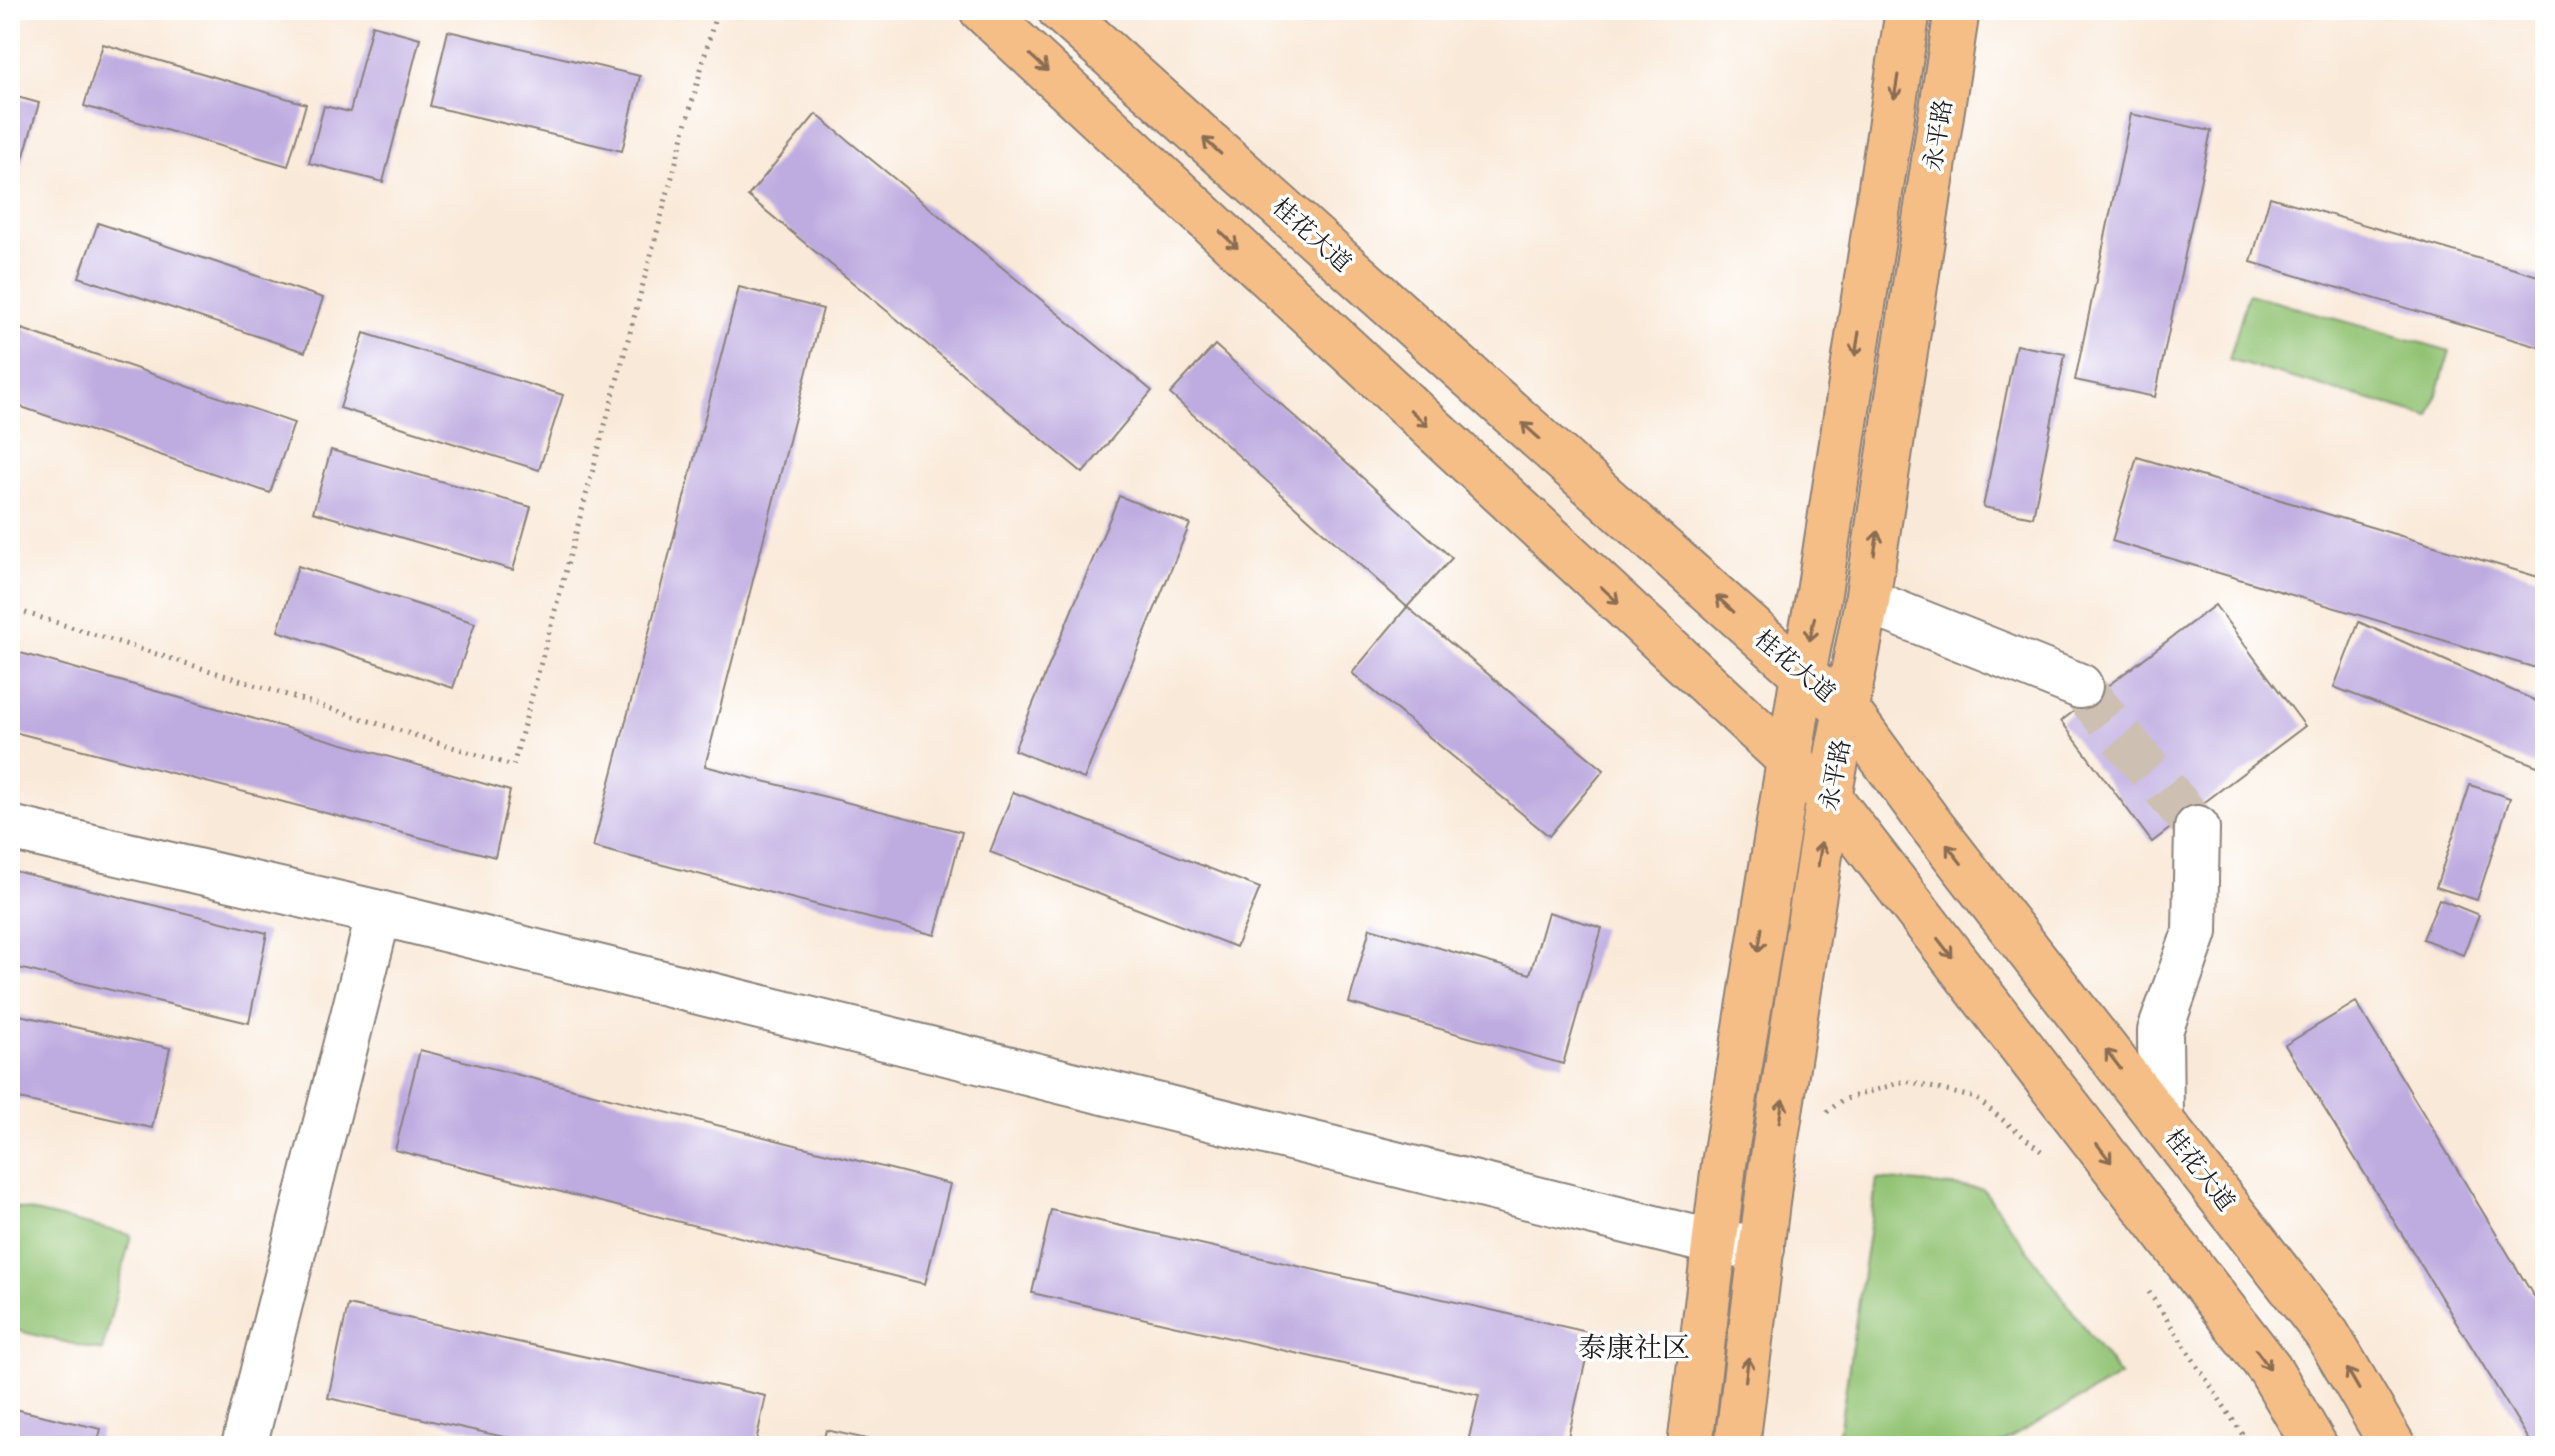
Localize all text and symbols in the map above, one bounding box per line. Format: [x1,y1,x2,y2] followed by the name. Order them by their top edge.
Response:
[1029,54,1049,73] one-way arrow
[1888,74,1903,99] one-way arrow
[1918,97,1962,174] street label: 永平路
[1202,137,1222,155] one-way arrow
[1264,192,1358,281] street label: 桂花大道
[1219,231,1239,250] one-way arrow
[1849,331,1864,356] one-way arrow
[1409,408,1429,426] one-way arrow
[1521,422,1541,440] one-way arrow
[1869,531,1884,556] one-way arrow
[1599,585,1619,603] one-way arrow
[1715,596,1735,614] one-way arrow
[1804,615,1819,641] one-way arrow
[1746,624,1841,711] street label: 桂花大道
[1813,737,1861,814] street label: 永平路
[1814,842,1829,867] one-way arrow
[1945,844,1962,865] one-way arrow
[1752,927,1767,952] one-way arrow
[1936,937,1953,958] one-way arrow
[2105,1049,2122,1070] one-way arrow
[1774,1099,1789,1124] one-way arrow
[2155,1123,2241,1220] street label: 桂花大道
[2096,1142,2113,1163] one-way arrow
[1578,1330,1690,1369] district label: 泰康社区
[2254,1348,2271,1369] one-way arrow
[1740,1356,1755,1382] one-way arrow
[2345,1368,2361,1391] one-way arrow

